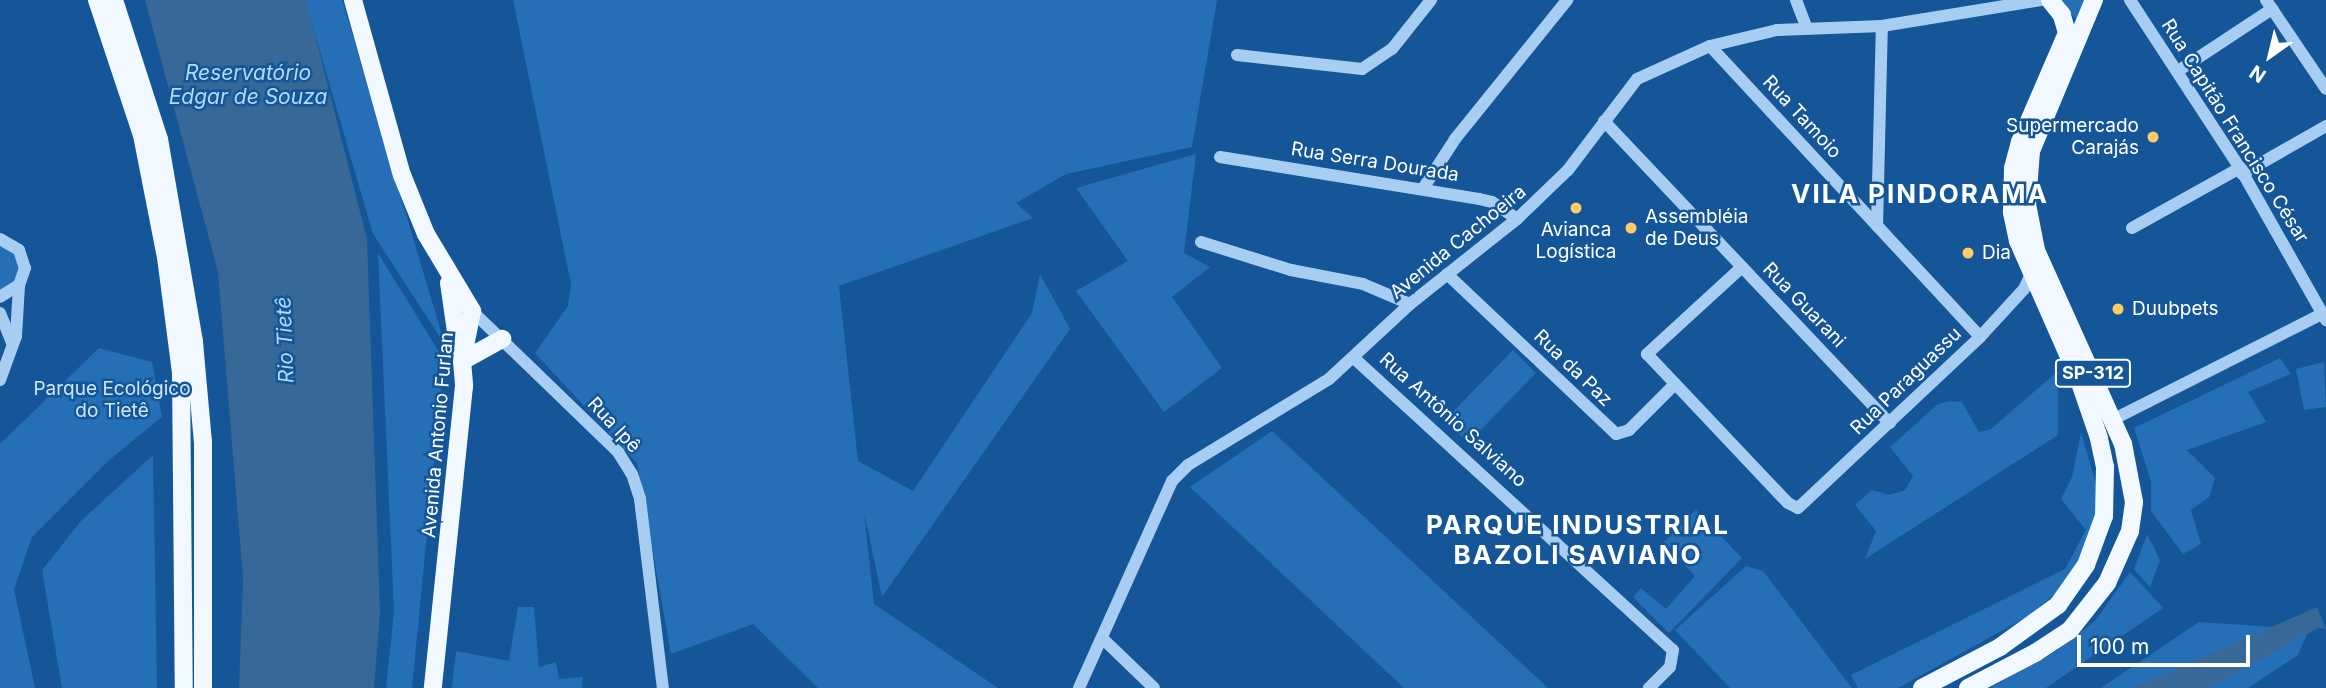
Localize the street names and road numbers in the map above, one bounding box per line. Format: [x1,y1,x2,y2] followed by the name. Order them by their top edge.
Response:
[2157,15,2313,247] street label: Rua Capitão Francisco César
[1758,71,1846,163] street label: Rua Tamoio
[1289,137,1461,187] street label: Rua Serra Dourada
[1385,180,1531,304] street label: Avenida Cachoeira
[1758,258,1850,352] street label: Rua Guarani
[1846,322,1966,440] street label: Rua Paraguassu
[1529,325,1617,411] street label: Rua da Paz
[418,331,458,539] street label: Avenida Antonio Furlan
[1375,348,1531,492] street label: Rua Antônio Salviano
[2054,358,2132,388] road number: SP-312
[583,393,645,457] street label: Rua Ipê

